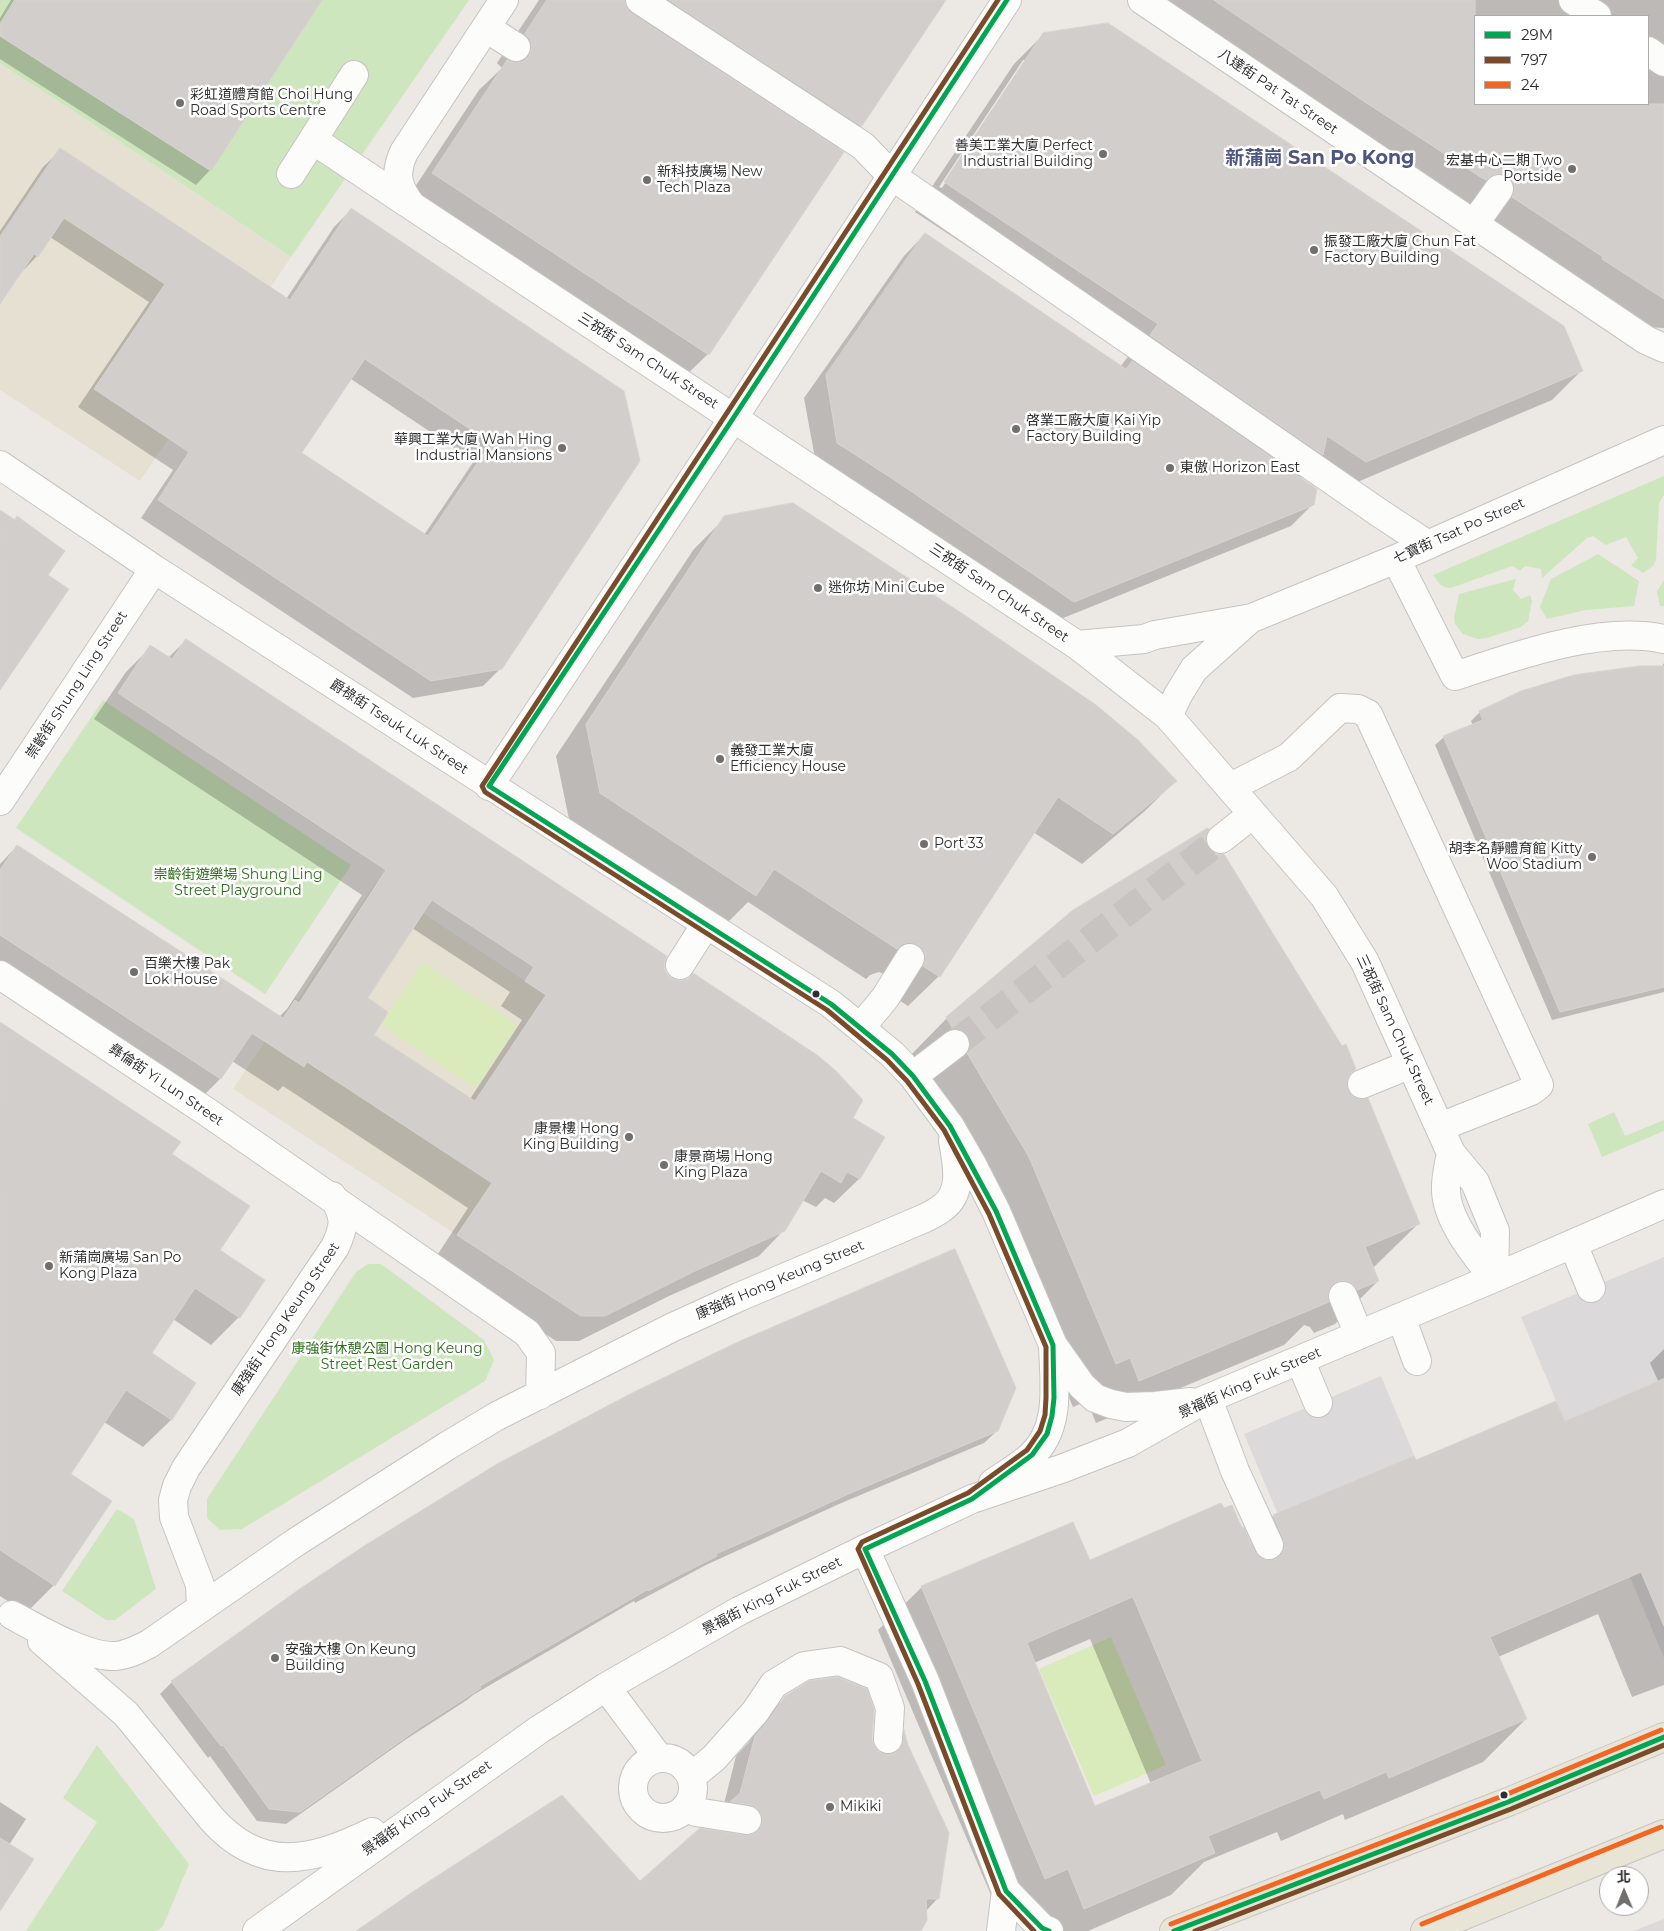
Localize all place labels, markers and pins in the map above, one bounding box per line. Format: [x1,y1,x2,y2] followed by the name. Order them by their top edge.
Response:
[190,87,353,120] place label: 彩虹道體育館 Choi Hung Road Sports Centre
[174,97,186,109] marker: 彩虹道體育館 Choi Hung Road Sports Centre
[955,138,1093,170] place label: 善美工業大廈 Perfect Industrial Building
[1097,148,1109,160] marker: 善美工業大廈 Perfect Industrial Building
[1446,153,1562,186] place label: 宏基中心二期 Two Portside
[1566,163,1578,175] marker: 宏基中心二期 Two Portside
[657,164,763,196] place label: 新科技廣場 New Tech Plaza
[641,174,653,186] marker: 新科技廣場 New Tech Plaza
[1324,234,1476,266] place label: 振發工廠大廈 Chun Fat Factory Building
[1308,244,1320,256] marker: 振發工廠大廈 Chun Fat Factory Building
[1026,413,1161,446] place label: 啓業工廠大廈 Kai Yip Factory Building
[1010,423,1022,435] marker: 啓業工廠大廈 Kai Yip Factory Building
[394,432,552,464] place label: 華興工業大廈 Wah Hing Industrial Mansions
[556,442,568,454] marker: 華興工業大廈 Wah Hing Industrial Mansions
[1180,460,1300,476] place label: 東傲 Horizon East
[1164,462,1176,474] marker: 東傲 Horizon East
[828,580,945,596] place label: 迷你坊 Mini Cube
[812,582,824,594] marker: 迷你坊 Mini Cube
[730,743,846,776] place label: 義發工業大廈 Efficiency House
[714,753,726,765] marker: 義發工業大廈 Efficiency House
[934,836,984,852] place label: Port 33
[918,838,930,850] marker: Port 33
[1448,841,1582,874] place label: 胡李名靜體育館 Kitty Woo Stadium
[1586,851,1598,863] marker: 胡李名靜體育館 Kitty Woo Stadium
[144,956,230,989] place label: 百樂大樓 Pak Lok House
[128,966,140,978] marker: 百樂大樓 Pak Lok House
[811,989,821,999] unlabelled marker
[523,1121,619,1154] place label: 康景樓 Hong King Building
[623,1131,635,1143] marker: 康景樓 Hong King Building
[674,1149,773,1182] place label: 康景商場 Hong King Plaza
[658,1159,670,1171] marker: 康景商場 Hong King Plaza
[59,1250,181,1282] place label: 新蒲崗廣場 San Po Kong Plaza
[43,1260,55,1272] marker: 新蒲崗廣場 San Po Kong Plaza
[285,1642,416,1674] place label: 安強大樓 On Keung Building
[269,1652,281,1664] marker: 安強大樓 On Keung Building
[1499,1790,1509,1800] unlabelled marker
[840,1799,881,1815] place label: Mikiki
[824,1801,836,1813] marker: Mikiki

